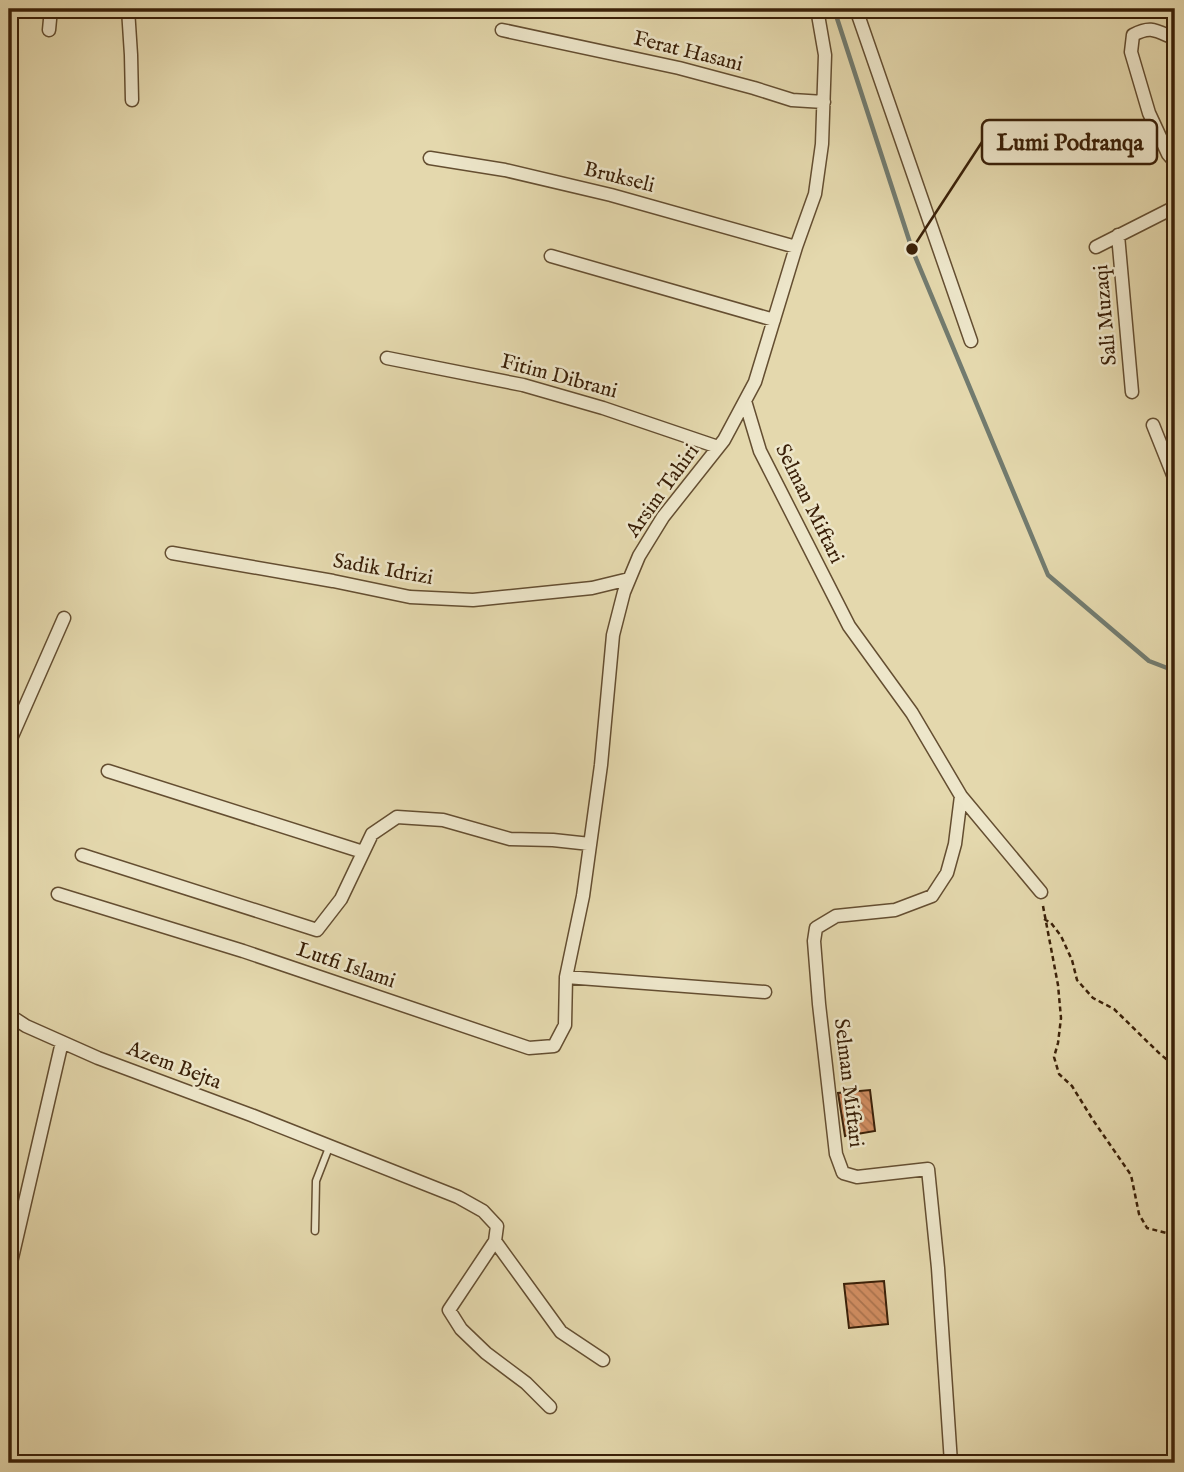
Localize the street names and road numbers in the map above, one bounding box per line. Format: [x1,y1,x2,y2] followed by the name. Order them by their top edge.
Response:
[631,25,745,79] street label: Ferat Hasani
[581,156,657,200] street label: Brukseli
[1088,263,1124,367] street label: Sali Muzaqi
[498,348,620,406] street label: Fitim Dibrani
[620,439,706,544] street label: Arsim Tahiri
[768,440,850,568] street label: Selman Miftari
[331,548,435,592] street label: Sadik Idrizi
[293,936,399,996] street label: Lutfi Islami
[827,1017,869,1149] street label: Selman Miftari
[122,1035,226,1097] street label: Azem Bejta

